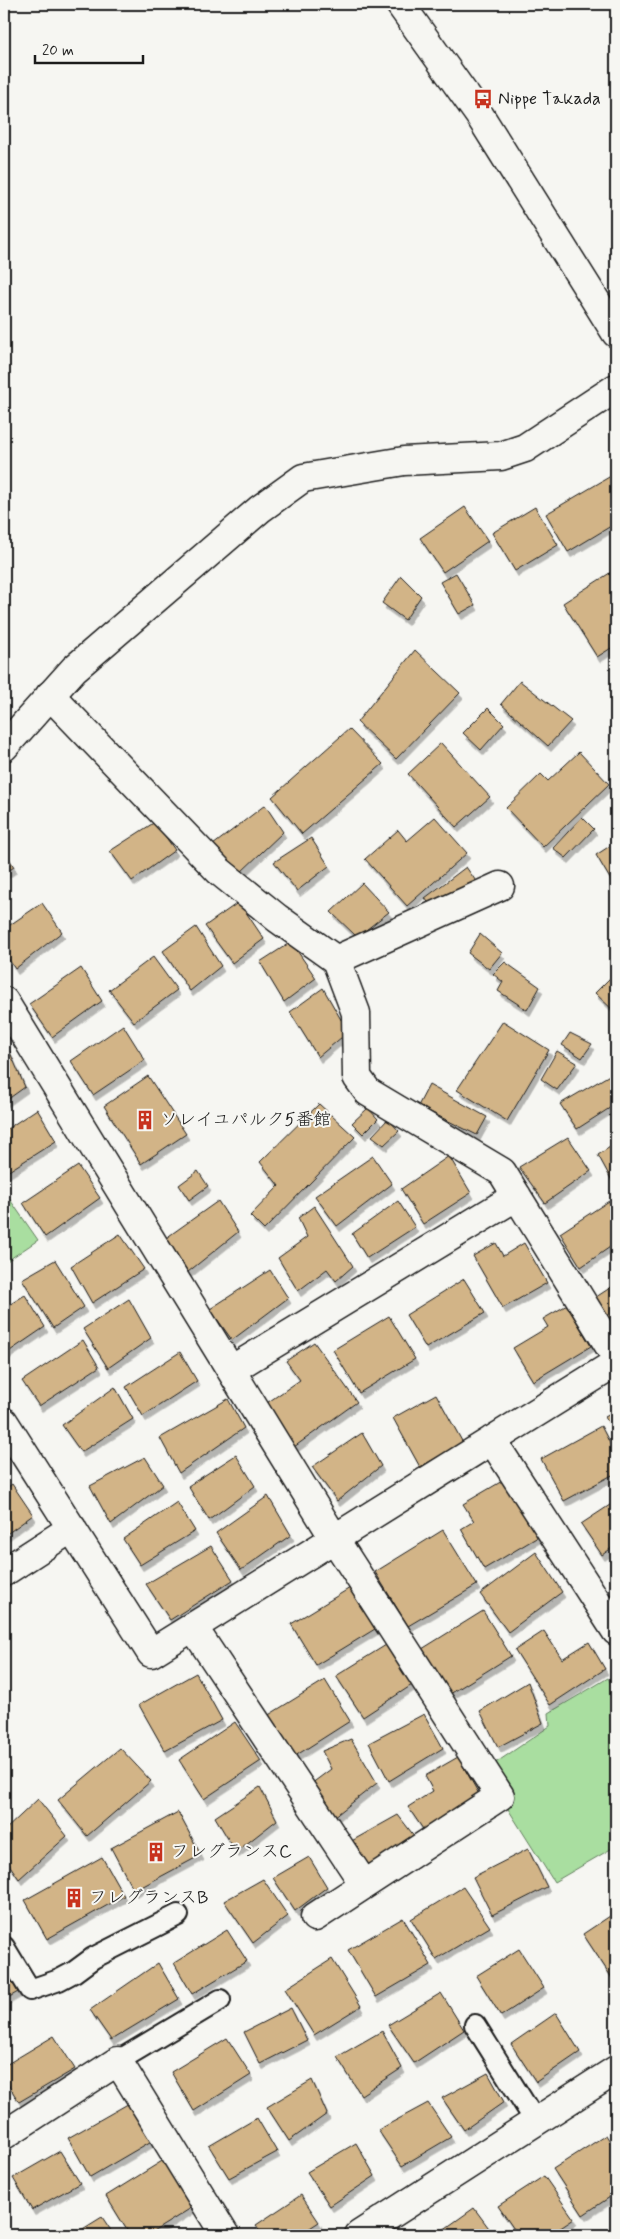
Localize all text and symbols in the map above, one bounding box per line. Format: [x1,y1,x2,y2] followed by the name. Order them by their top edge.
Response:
[35,32,142,64] scale bar
[42,41,74,61] text: 20 m
[498,87,601,111] place label: Nippe Takada
[472,88,494,110] bus stop icon: Nippe Takada
[160,1108,331,1132] place label: ソレイユパルク5番館
[134,1109,156,1131] building icon: ソレイユパルク5番館
[171,1840,292,1864] place label: フレグランスC
[145,1841,167,1863] building icon: フレグランスC
[89,1886,208,1910] place label: フレグランスB
[63,1887,85,1909] building icon: フレグランスB

